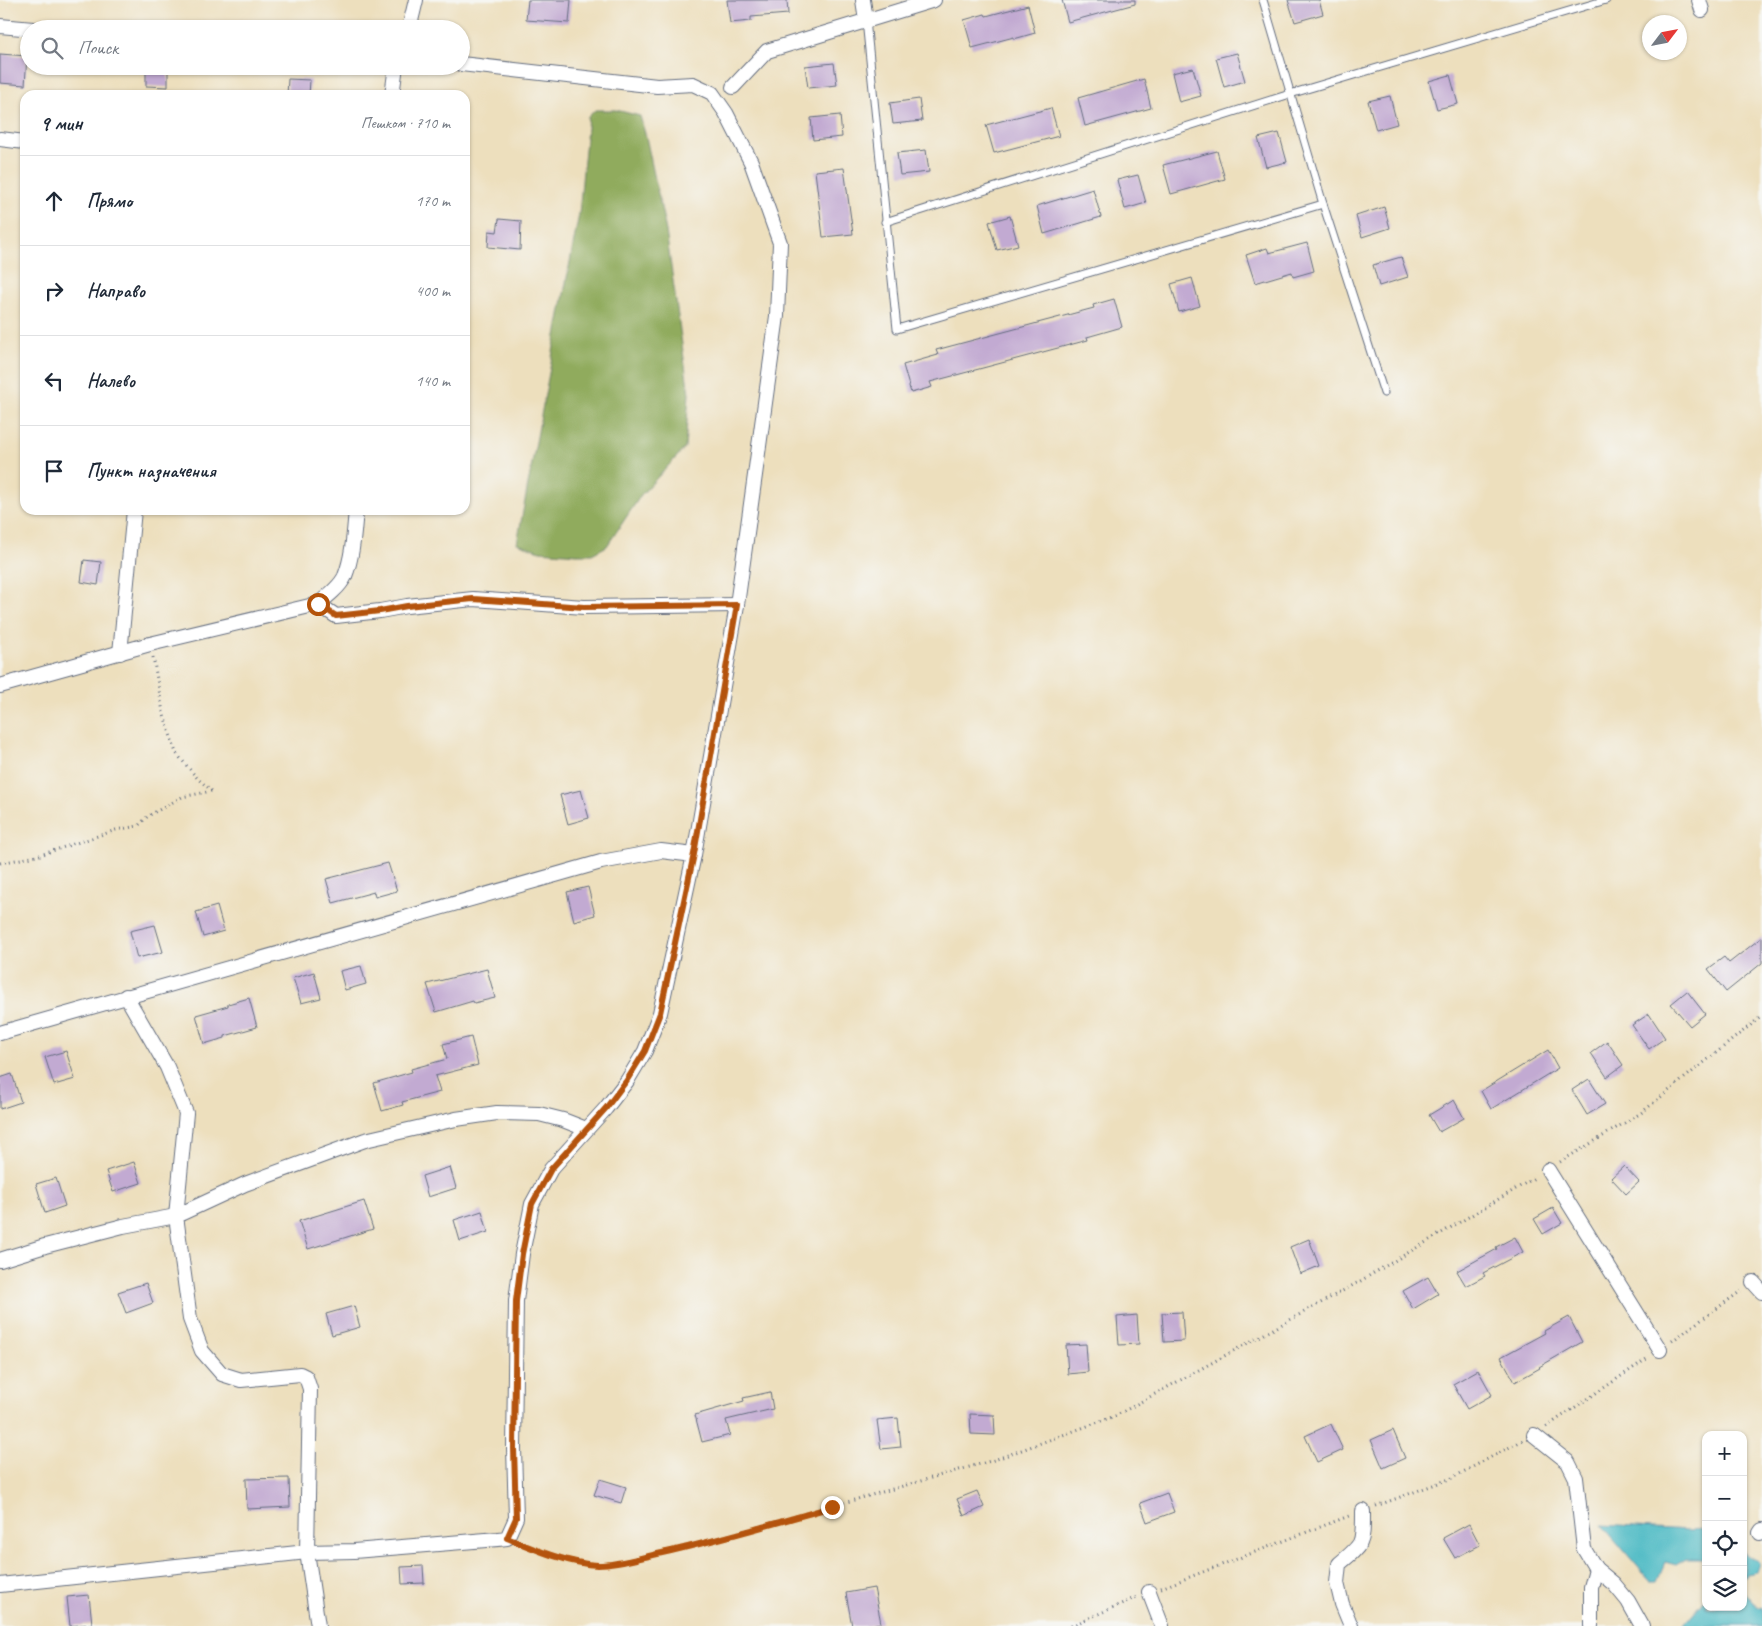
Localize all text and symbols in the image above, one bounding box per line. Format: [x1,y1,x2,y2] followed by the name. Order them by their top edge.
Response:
[1642,15,1687,60] north arrow
[20,20,470,75] search box
[38,34,66,62] icon: search
[78,36,118,60] text: Поиск
[40,110,82,136] text: 9 мин
[361,113,450,133] text: Пешком · 710 m
[40,187,68,215] icon: ahead
[87,189,132,213] text: Прямо
[416,191,450,211] text: 170 m
[40,277,68,305] icon: right
[87,279,145,303] text: Направо
[416,281,450,301] text: 400 m
[40,367,68,395] icon: left
[87,369,135,393] text: Налево
[416,371,450,391] text: 140 m
[40,457,68,485] icon: arrive
[87,459,216,483] text: Пункт назначения
[307,593,330,616] route start
[1702,1431,1747,1611] map controls
[1702,1431,1747,1476] button: +
[1702,1476,1747,1521] button: −
[821,1496,844,1519] route end
[1702,1521,1747,1566] button: locate
[1702,1566,1747,1611] button: layers

